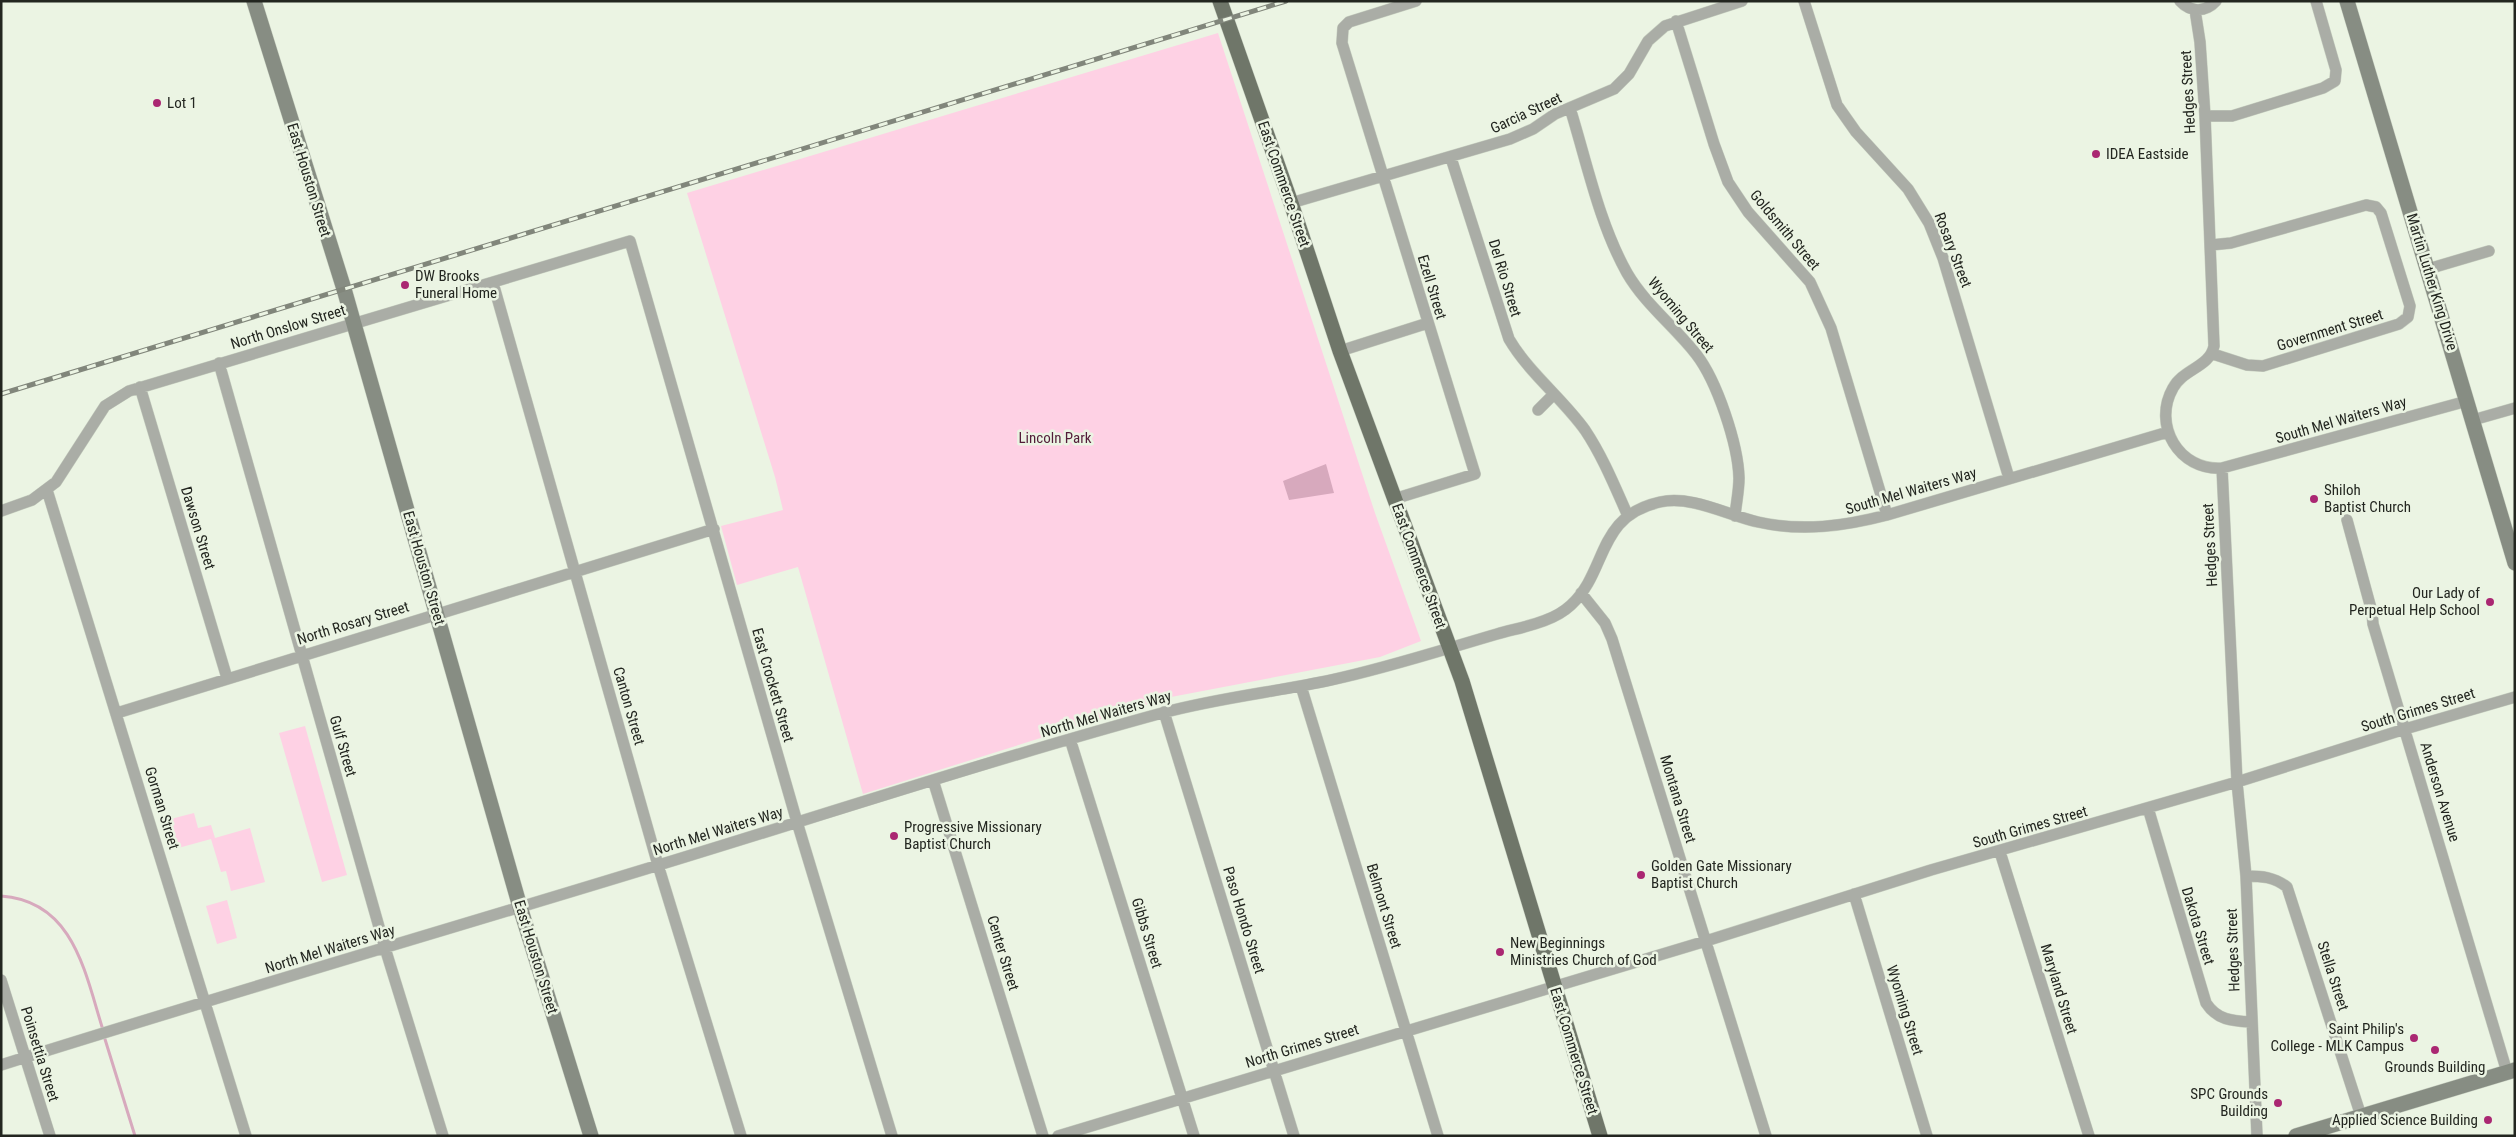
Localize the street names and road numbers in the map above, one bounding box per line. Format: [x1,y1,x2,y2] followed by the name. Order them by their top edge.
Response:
[2177,50,2199,134] street label: Hedges Street
[1487,89,1565,137] street label: Garcia Street
[1254,119,1314,249] street label: East Commerce Street
[283,121,335,239] street label: East Houston Street
[1746,186,1824,274] street label: Goldsmith Street
[1930,210,1976,290] street label: Rosary Street
[2403,211,2461,353] street label: Martin Luther King Drive
[1485,237,1525,319] street label: Del Rio Street
[1414,253,1450,321] street label: Ezell Street
[1644,274,1718,356] street label: Wyoming Street
[228,301,348,353] street label: North Onslow Street
[2275,305,2385,355] street label: Government Street
[2273,393,2409,447] street label: South Mel Waiters Way
[1843,464,1979,518] street label: South Mel Waiters Way
[177,484,219,572] street label: Dawson Street
[1388,501,1450,631] street label: East Commerce Street
[2199,503,2221,587] street label: Hedges Street
[399,509,449,627] street label: East Houston Street
[295,597,411,649] street label: North Rosary Street
[748,626,798,744] street label: East Crockett Street
[609,665,649,747] street label: Canton Street
[2359,684,2477,736] street label: South Grimes Street
[1039,687,1173,741] street label: North Mel Waiters Way
[326,713,360,779] street label: Gulf Street
[2416,740,2464,844] street label: Anderson Avenue
[1656,753,1700,845] street label: Montana Street
[141,765,183,851] street label: Gorman Street
[1971,802,2089,852] street label: South Grimes Street
[651,803,785,859] street label: North Mel Waiters Way
[1363,861,1405,951] street label: Belmont Street
[1219,864,1269,976] street label: Paso Hondo Street
[2178,885,2218,967] street label: Dakota Street
[1128,896,1166,970] street label: Gibbs Street
[510,898,562,1016] street label: East Houston Street
[2223,908,2243,992] street label: Hedges Street
[983,913,1023,993] street label: Center Street
[263,921,397,977] street label: North Mel Waiters Way
[2313,939,2353,1013] street label: Stella Street
[2037,942,2081,1036] street label: Maryland Street
[1883,963,1927,1057] street label: Wyoming Street
[1546,985,1602,1117] street label: East Commerce Street
[17,1004,63,1104] street label: Poinsettia Street
[1243,1020,1361,1072] street label: North Grimes Street

